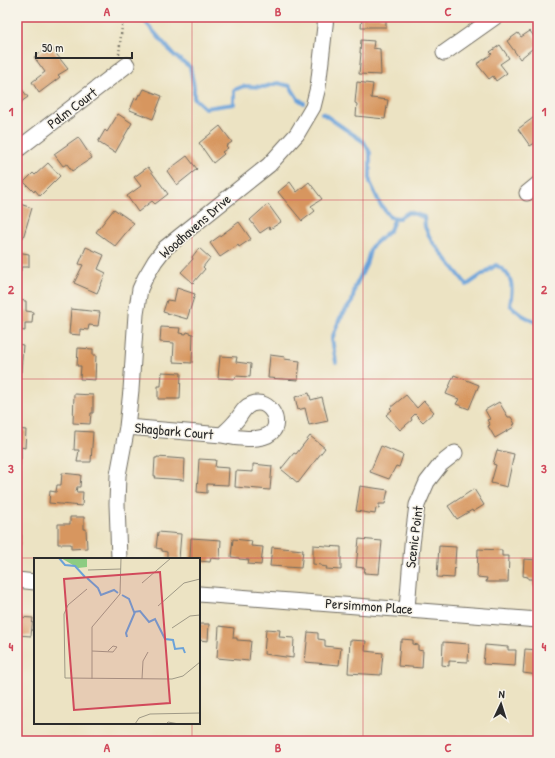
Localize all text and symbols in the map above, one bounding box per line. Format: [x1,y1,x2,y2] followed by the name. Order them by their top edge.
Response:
[104,2,111,20] text: A
[275,2,282,20] text: B
[444,2,452,20] text: C
[36,34,132,60] scale bar
[42,39,63,56] text: 50 m
[43,83,101,133] street label: Palm Court
[9,102,14,120] text: 1
[542,102,547,120] text: 1
[155,189,235,262] street label: Woodhavens Drive
[8,280,15,298] text: 2
[541,280,548,298] text: 2
[134,418,214,444] street label: Shagbark Court
[8,459,14,477] text: 3
[541,459,547,477] text: 3
[400,505,427,569] street label: Scenic Point
[34,558,200,724] inset map
[325,593,414,618] street label: Persimmon Place
[9,637,14,655] text: 4
[542,637,547,655] text: 4
[481,684,521,724] north arrow
[498,687,505,701] text: N
[104,738,111,756] text: A
[275,738,282,756] text: B
[444,738,452,756] text: C

